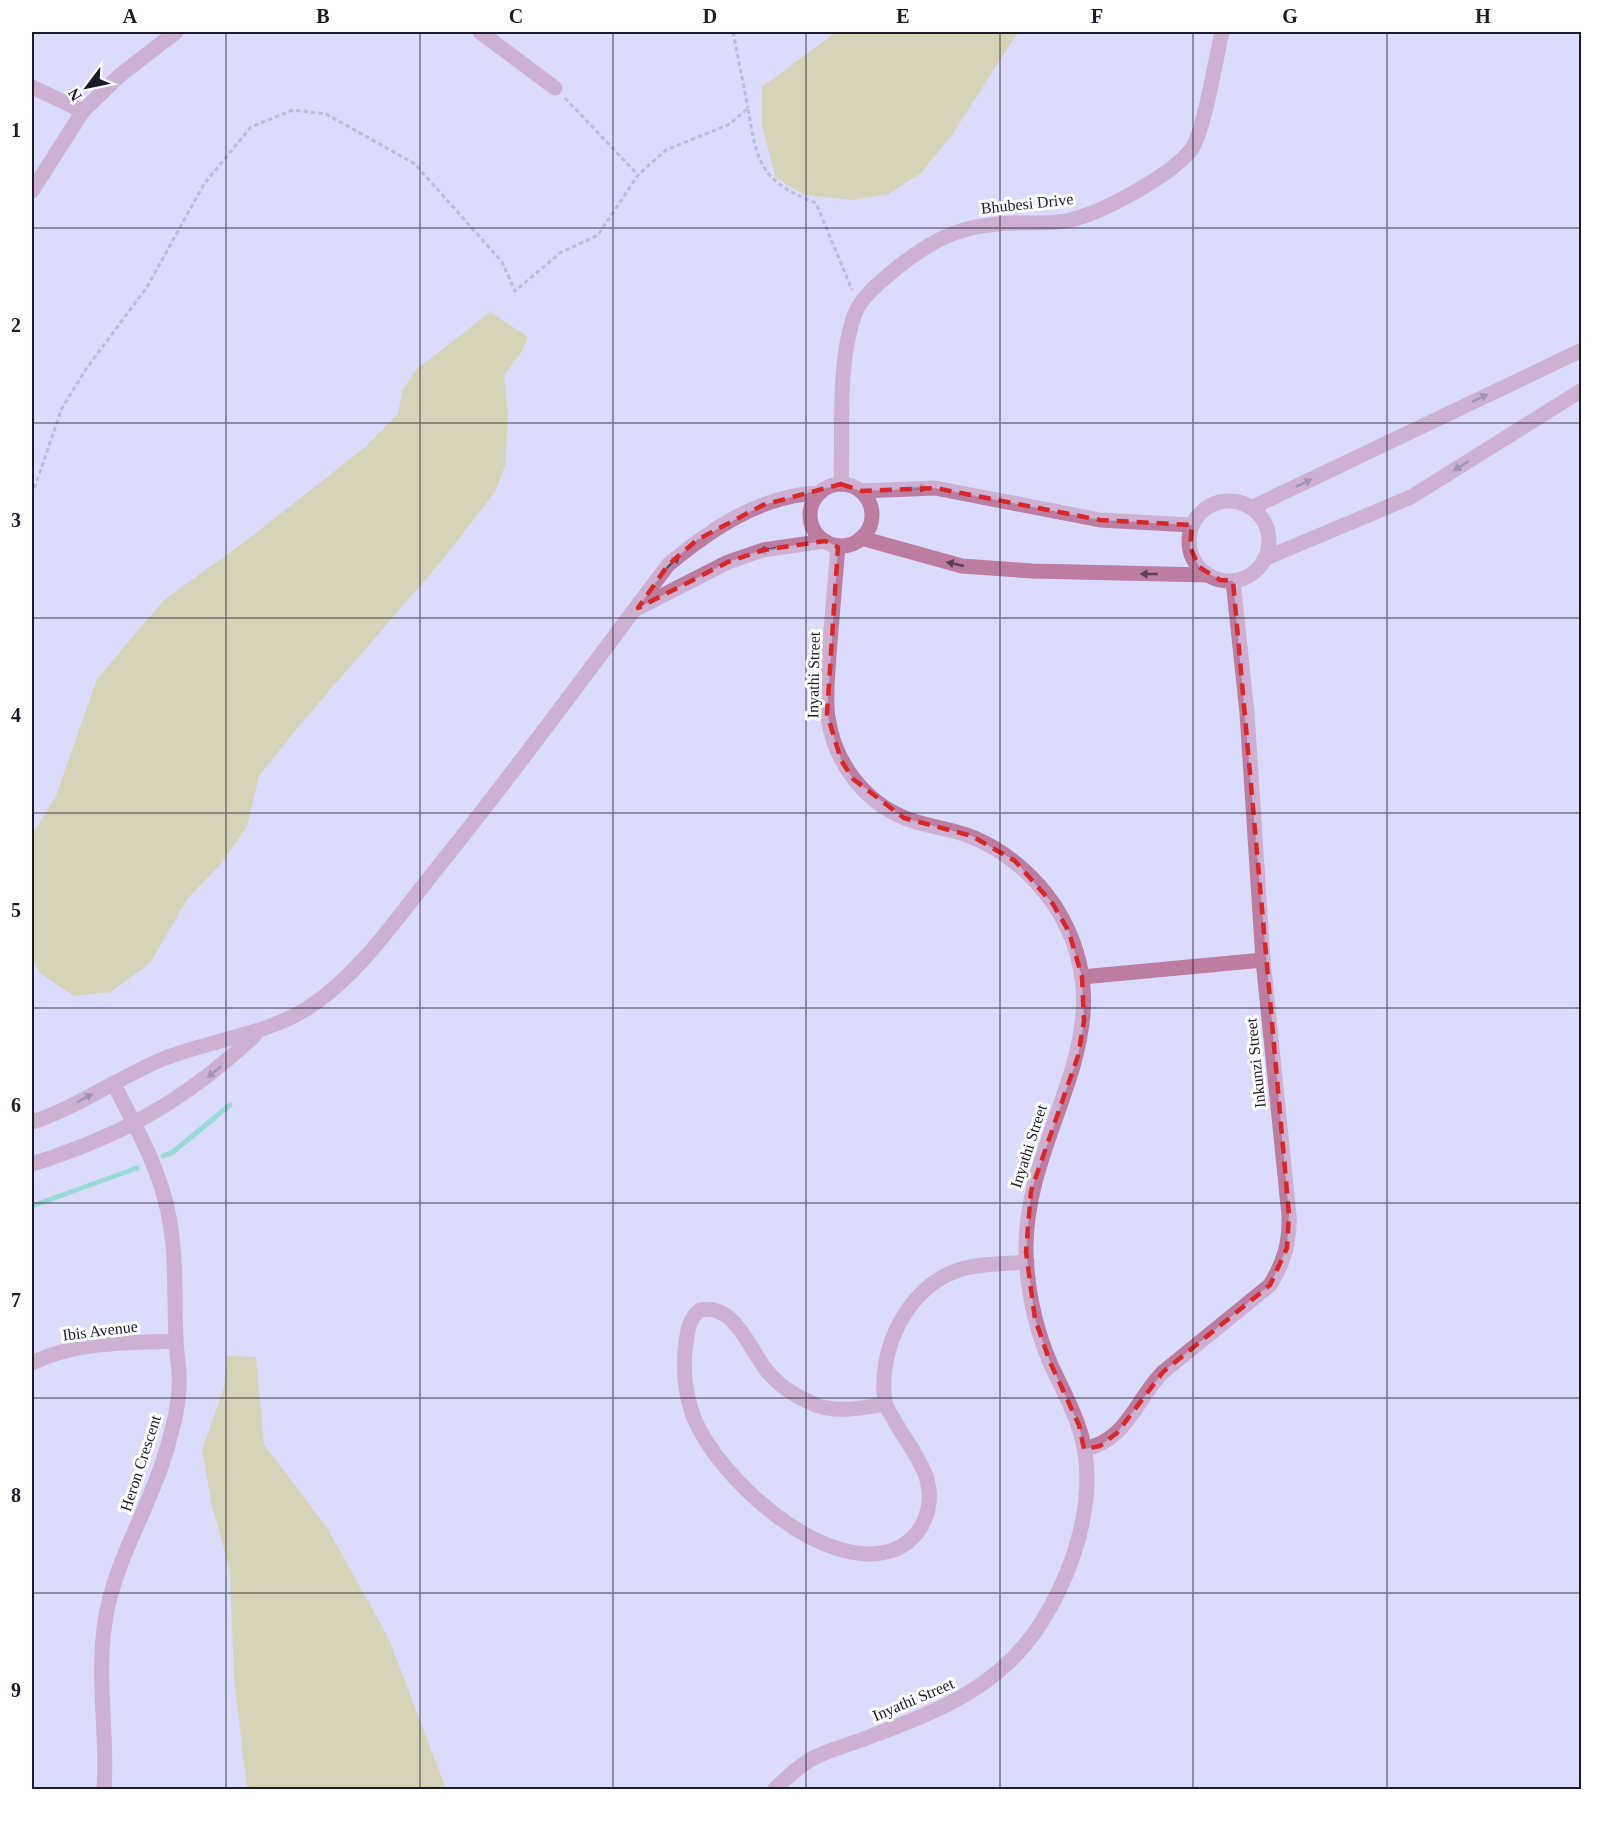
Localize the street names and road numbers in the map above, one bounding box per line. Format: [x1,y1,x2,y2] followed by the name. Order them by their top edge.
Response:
[980,190,1074,217] street label: Bhubesi Drive
[804,631,824,718] street label: Inyathi Street
[1242,1017,1269,1109] street label: Inkunzi Street
[1007,1102,1051,1190] street label: Inyathi Street
[61,1317,139,1344] street label: Ibis Avenue
[117,1412,164,1513] street label: Heron Crescent
[870,1674,957,1725] street label: Inyathi Street

